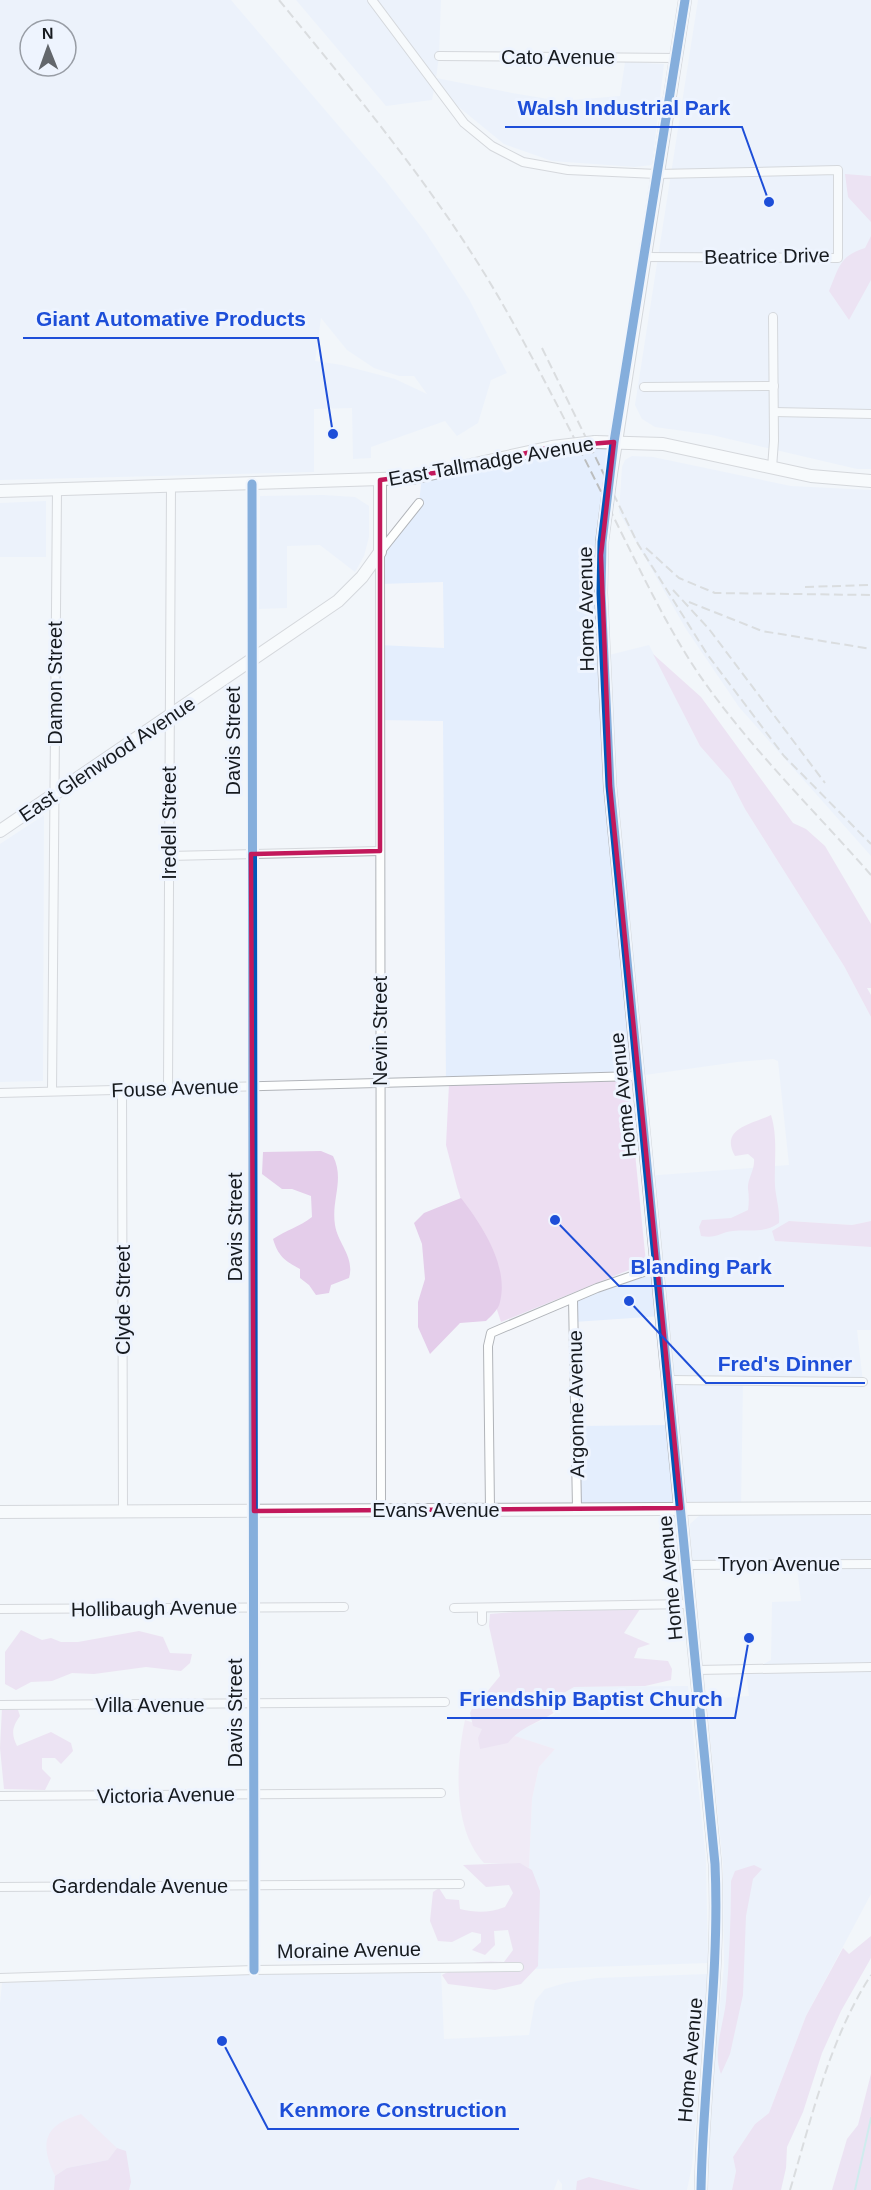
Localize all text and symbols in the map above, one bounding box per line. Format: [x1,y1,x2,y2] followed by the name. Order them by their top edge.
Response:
[18,18,78,78] north arrow
[42,25,54,42] text: N
[501,46,615,68] street label: Cato Avenue
[505,88,742,127] callout: Walsh Industrial Park
[518,96,731,119] text: Walsh Industrial Park
[704,244,830,268] street label: Beatrice Drive
[23,299,318,338] callout: Giant Automative Products
[36,307,306,330] text: Giant Automative Products
[387,432,595,490] street label: East Tallmadge Avenue
[574,546,598,672] street label: Home Avenue
[44,621,66,745] street label: Damon Street
[222,686,244,795] street label: Davis Street
[15,692,199,826] street label: East Glenwood Avenue
[158,766,180,880] street label: Iredell Street
[369,976,391,1086] street label: Nevin Street
[606,1032,640,1158] street label: Home Avenue
[111,1075,239,1101] street label: Fouse Avenue
[224,1172,246,1281] street label: Davis Street
[112,1245,134,1355] street label: Clyde Street
[619,1247,784,1286] callout: Blanding Park
[630,1255,772,1278] text: Blanding Park
[564,1330,588,1478] street label: Argonne Avenue
[706,1344,865,1383] callout: Fred's Dinner
[718,1352,852,1375] text: Fred's Dinner
[372,1499,500,1521] street label: Evans Avenue
[654,1515,686,1641] street label: Home Avenue
[718,1553,840,1575] street label: Tryon Avenue
[71,1596,237,1620] street label: Hollibaugh Avenue
[224,1658,246,1767] street label: Davis Street
[447,1679,735,1718] callout: Friendship Baptist Church
[459,1687,723,1710] text: Friendship Baptist Church
[95,1694,205,1716] street label: Villa Avenue
[97,1783,235,1807] street label: Victoria Avenue
[52,1875,228,1897] street label: Gardendale Avenue
[277,1938,421,1962] street label: Moraine Avenue
[674,1997,706,2123] street label: Home Avenue
[268,2090,519,2129] callout: Kenmore Construction
[279,2098,507,2121] text: Kenmore Construction

